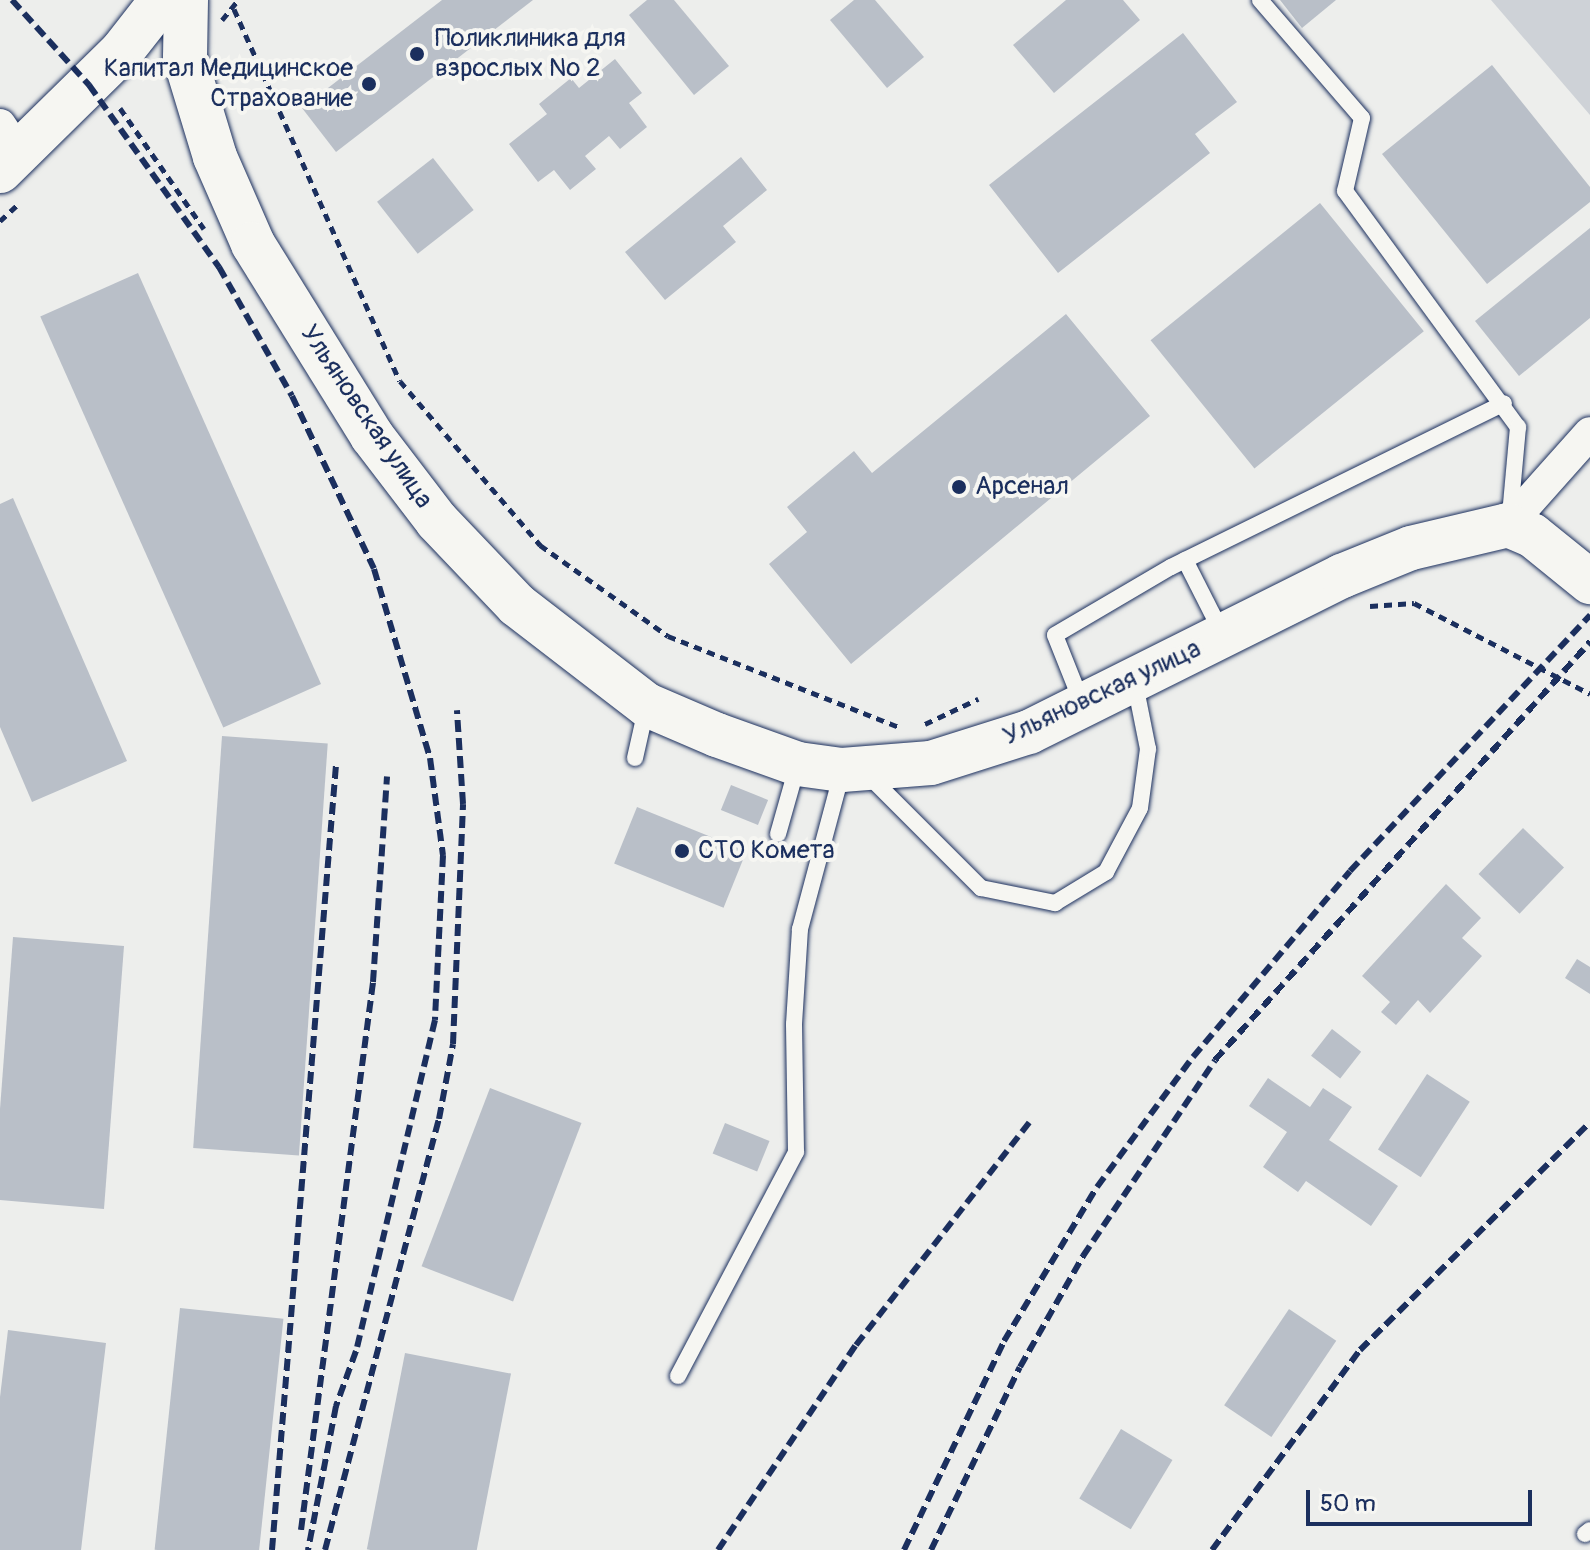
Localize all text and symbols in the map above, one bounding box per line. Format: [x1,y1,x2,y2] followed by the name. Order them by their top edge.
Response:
[435,23,626,84] place label: Поликлиника для взрослых № 2
[406,43,428,65] marker: Поликлиника для взрослых № 2
[104,53,353,114] place label: Капитал Медицинское Страхование
[360,75,378,93] marker: Капитал Медицинское Страхование
[293,319,439,515] street label: Ульяновская улица
[975,471,1069,503] place label: Арсенал
[950,478,968,496] marker: Арсенал
[998,634,1206,752] street label: Ульяновская улица
[698,835,835,867] place label: СТО Комета
[673,842,691,860] marker: СТО Комета
[1310,1474,1536,1524] scale bar
[1320,1489,1376,1518] text: 50 m

